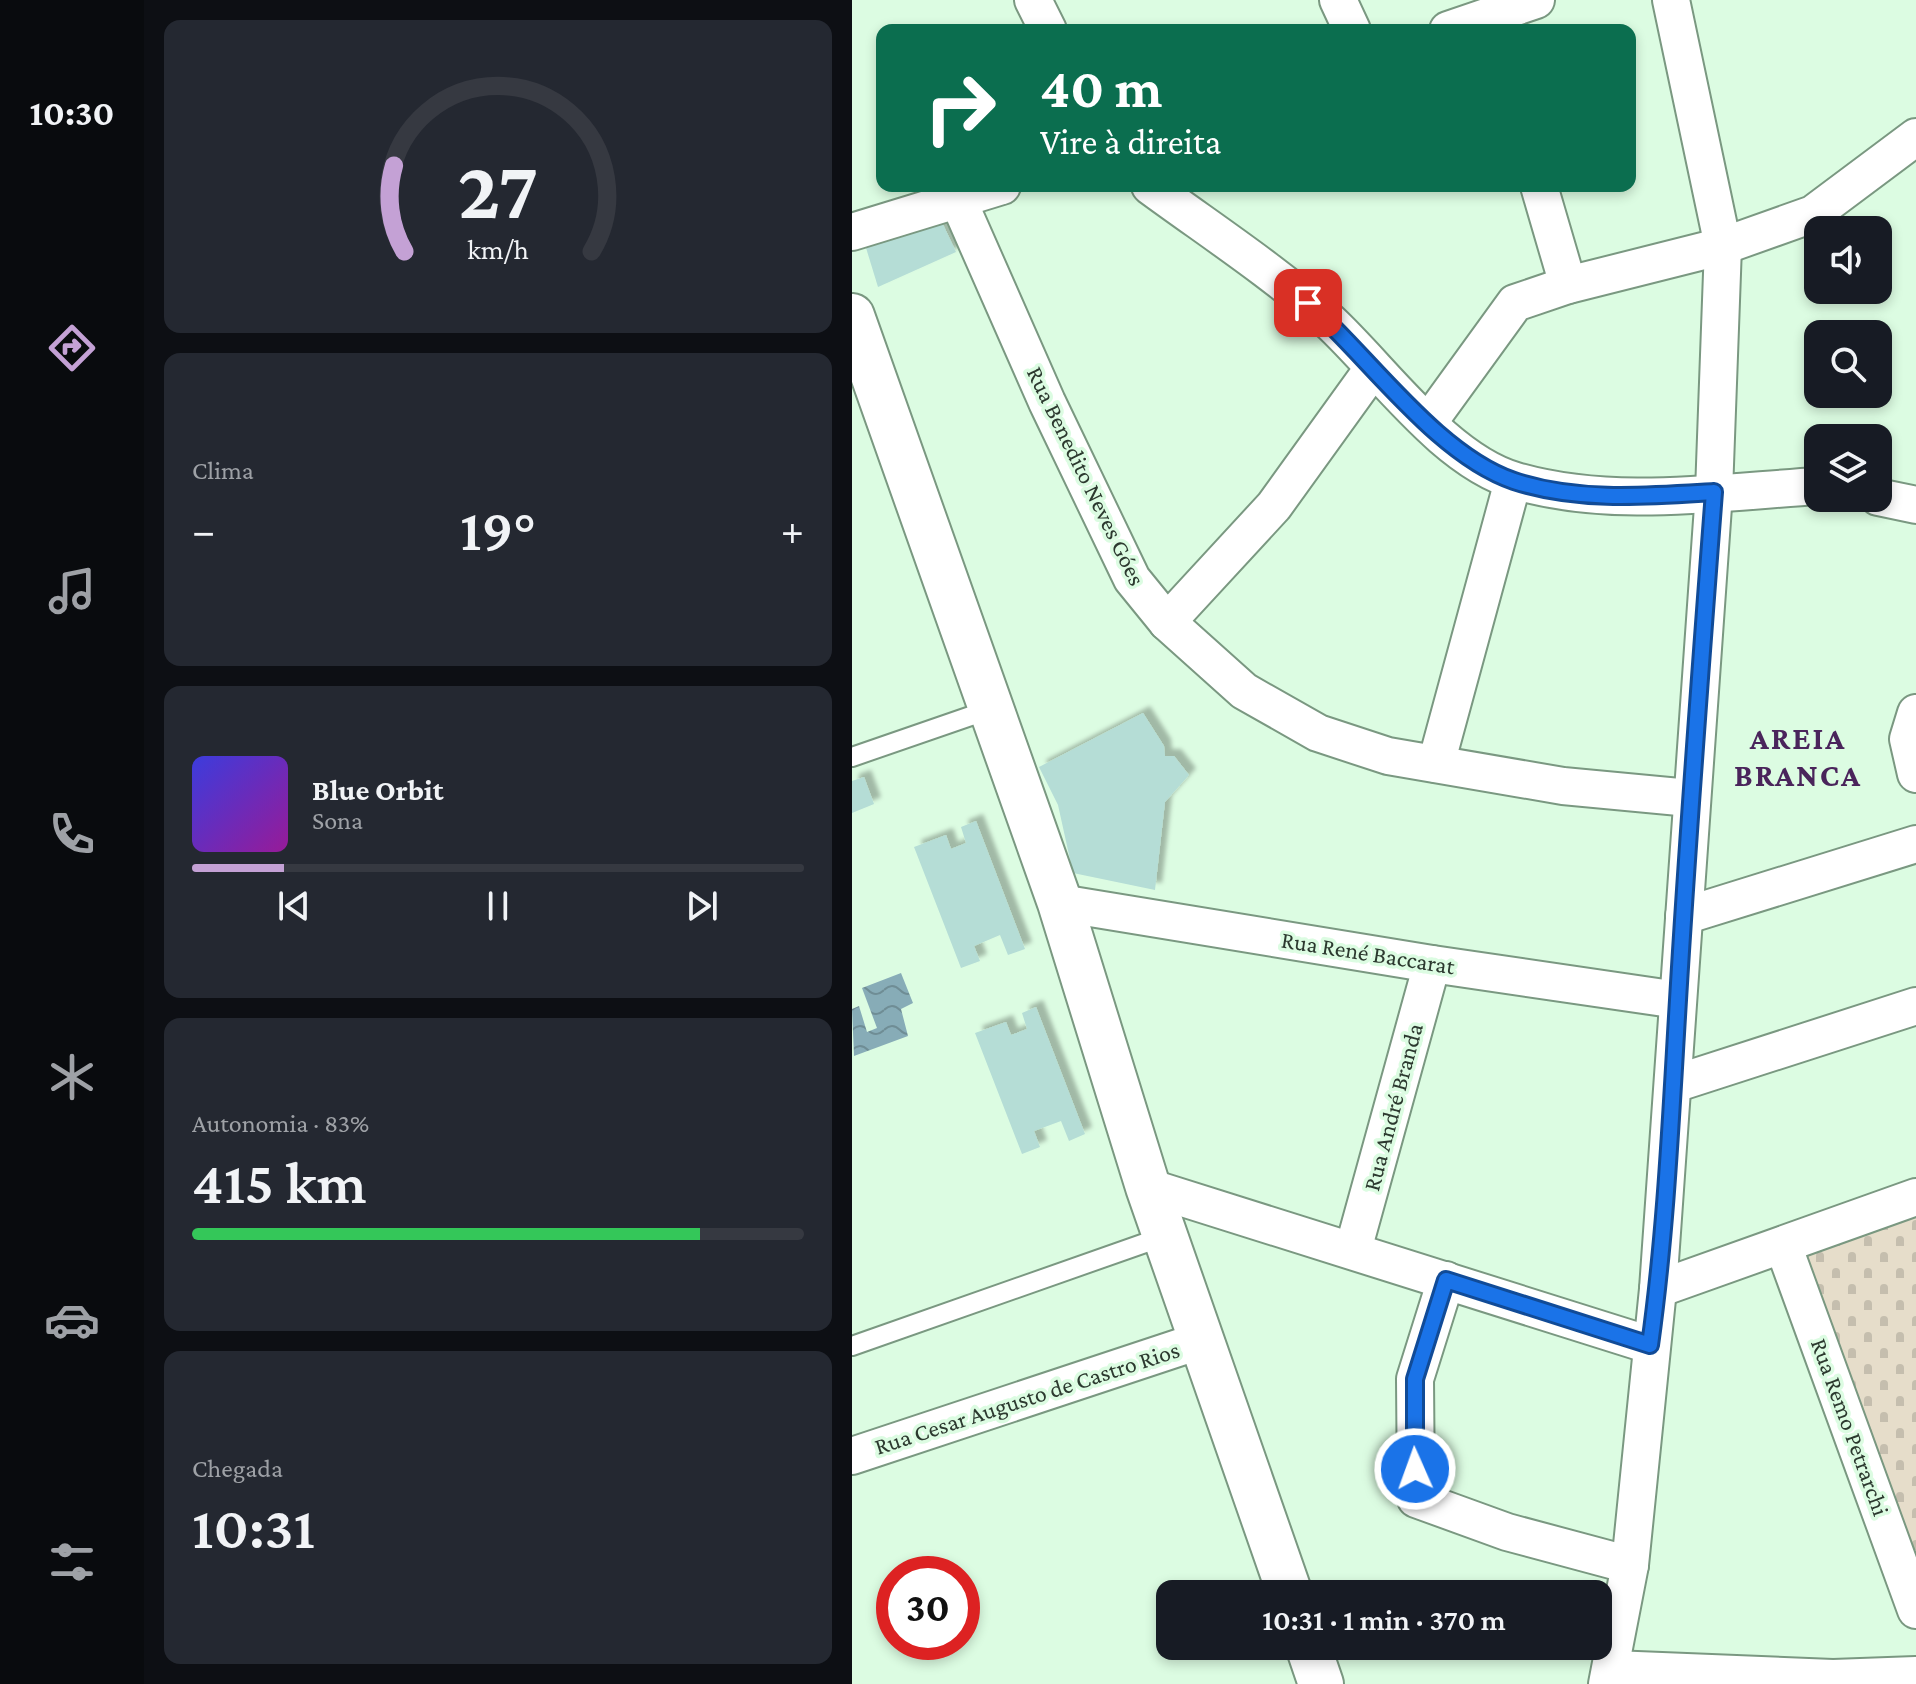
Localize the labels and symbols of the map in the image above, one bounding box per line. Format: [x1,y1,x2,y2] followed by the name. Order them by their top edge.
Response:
[1274,269,1342,337] pin
[1022,362,1151,590] street label: Rua Benedito Neves Góes
[1734,720,1862,793] district label: AREIA BRANCA
[1279,925,1458,980] street label: Rua René Baccarat
[1357,1020,1428,1194] street label: Rua André Branda
[1806,1334,1895,1519] street label: Rua Remo Petrarchi
[871,1335,1183,1460] street label: Rua Cesar Augusto de Castro Rios
[1373,1427,1457,1511] position arrow
[876,1556,980,1660] speed limit sign: 30

